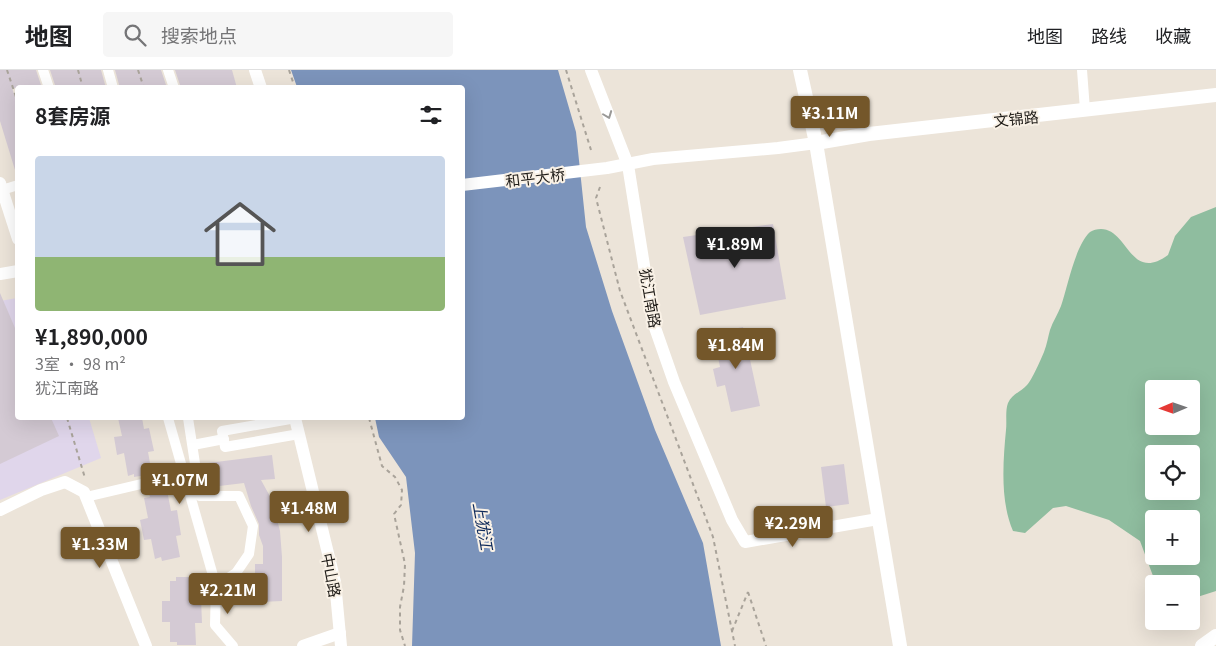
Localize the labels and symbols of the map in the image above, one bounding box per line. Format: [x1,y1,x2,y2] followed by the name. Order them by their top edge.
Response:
[789,96,871,138] pin: ¥3.11M
[993,105,1039,131] street label: 文锦路
[603,111,613,119] one-way arrow
[504,163,566,191] street label: 和平大桥
[694,226,776,269] pin: ¥1.89M
[635,267,667,329] street label: 犹江南路
[695,328,777,370] pin: ¥1.84M
[1145,380,1200,435] north arrow
[139,462,221,505] pin: ¥1.07M
[268,490,350,533] pin: ¥1.48M
[468,500,500,554] water label: 上犹江
[752,506,834,548] pin: ¥2.29M
[59,526,141,569] pin: ¥1.33M
[317,551,347,599] street label: 中山路
[187,572,269,615] pin: ¥2.21M

